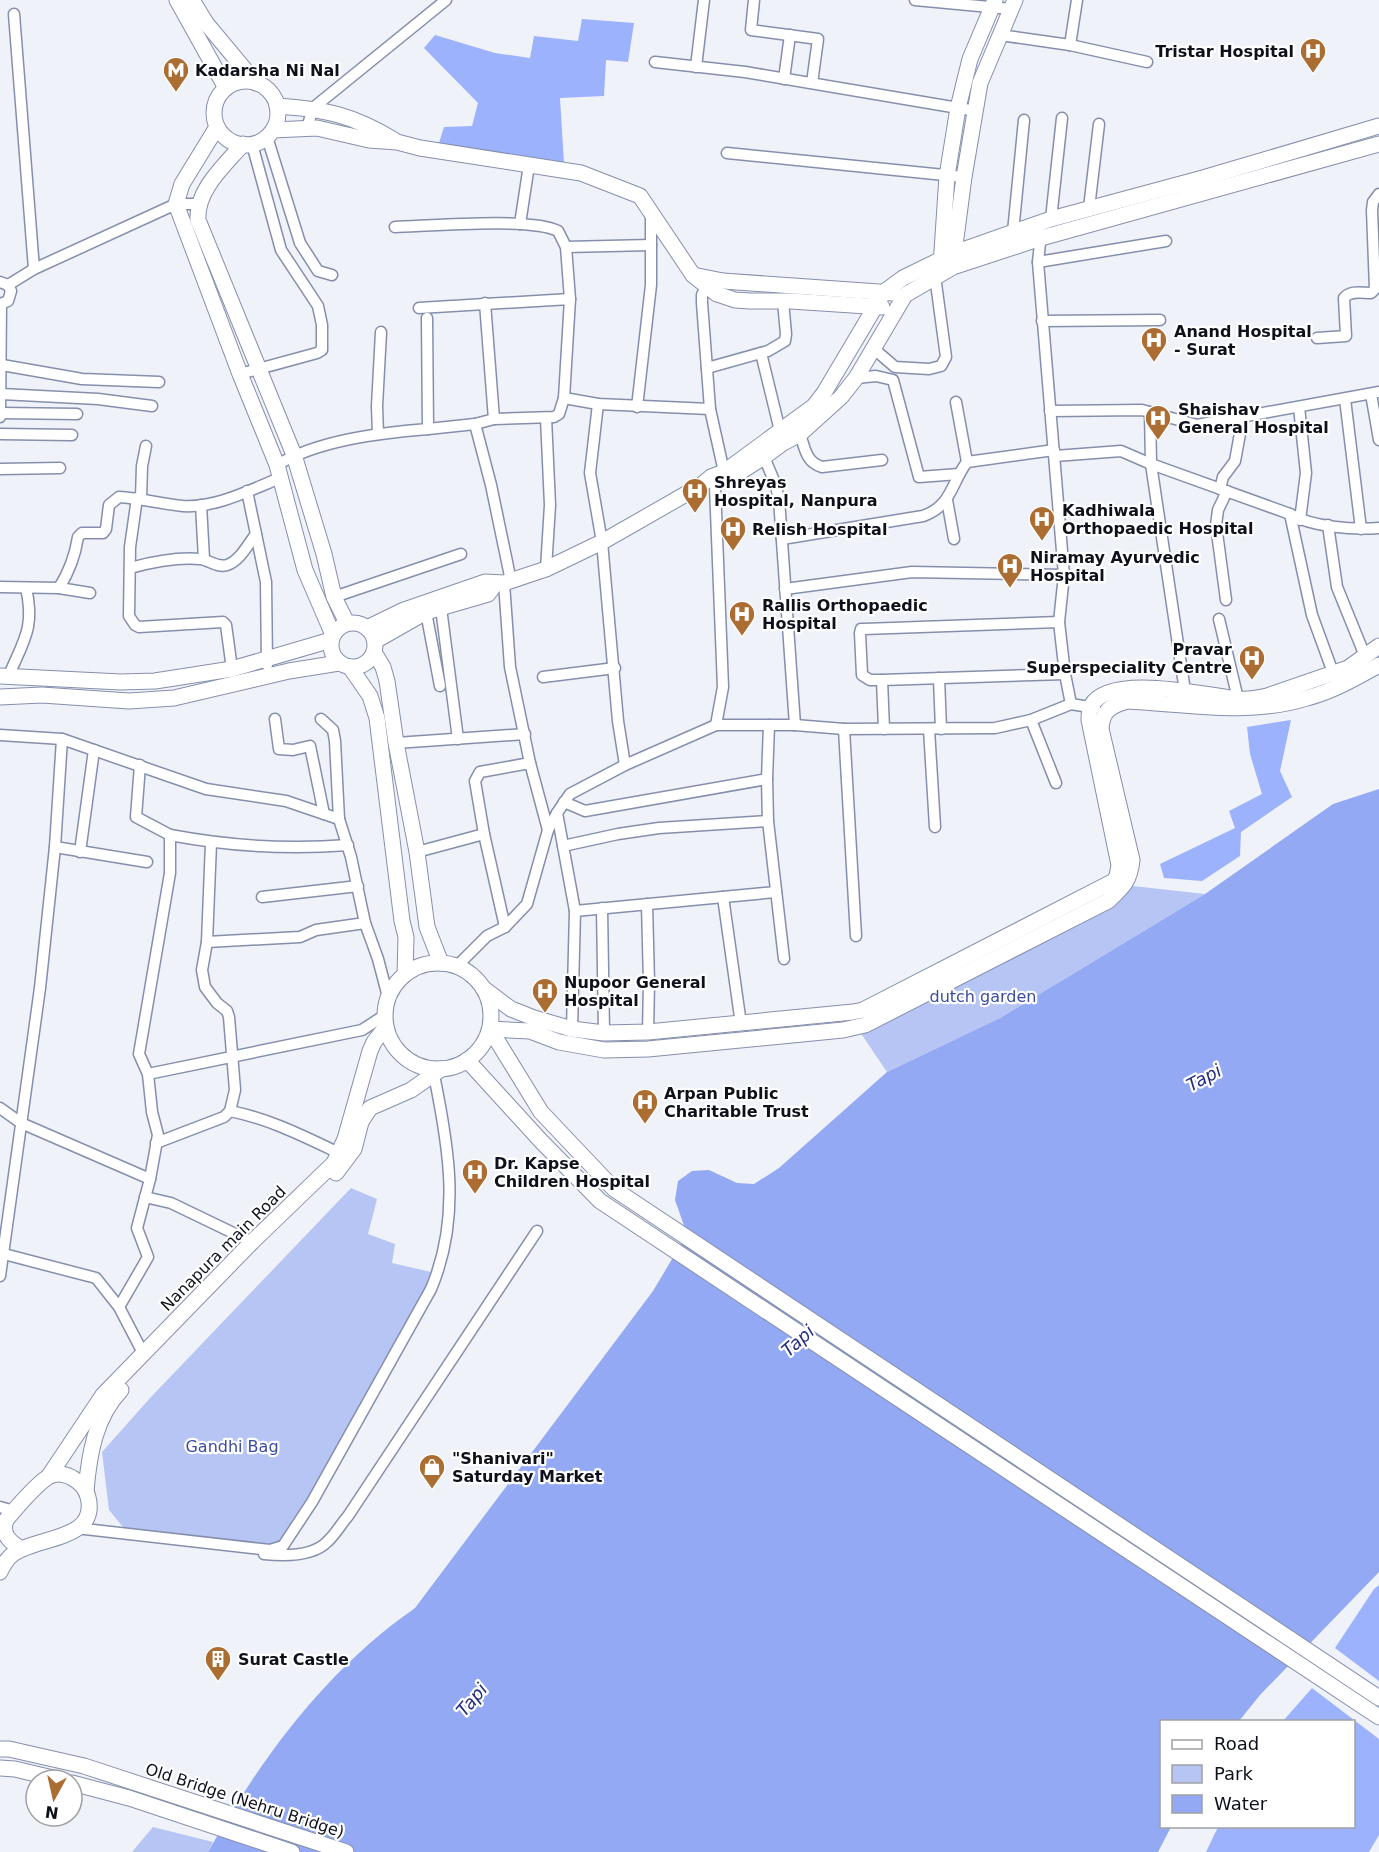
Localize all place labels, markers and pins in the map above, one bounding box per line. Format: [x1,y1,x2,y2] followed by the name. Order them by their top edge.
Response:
[1298,36,1328,74] hospital icon: Tristar Hospital
[1155,42,1294,61] place label: Tristar Hospital
[161,55,191,93] metro station icon: Kadarsha Ni Nal
[195,61,340,80] place label: Kadarsha Ni Nal
[1174,322,1312,359] place label: Anand Hospital - Surat
[1139,325,1169,363] hospital icon: Anand Hospital - Surat
[1178,400,1329,437] place label: Shaishav General Hospital
[1143,403,1173,441] hospital icon: Shaishav General Hospital
[714,473,878,510] place label: Shreyas Hospital, Nanpura
[680,476,710,514] hospital icon: Shreyas Hospital, Nanpura
[1062,501,1253,538] place label: Kadhiwala Orthopaedic Hospital
[1027,504,1057,542] hospital icon: Kadhiwala Orthopaedic Hospital
[718,514,748,552] hospital icon: Relish Hospital
[752,520,887,539] place label: Relish Hospital
[1030,548,1200,585] place label: Niramay Ayurvedic Hospital
[995,551,1025,589] hospital icon: Niramay Ayurvedic Hospital
[762,596,928,633] place label: Rallis Orthopaedic Hospital
[727,599,757,637] hospital icon: Rallis Orthopaedic Hospital
[1026,640,1232,677] place label: Pravar Superspeciality Centre
[1237,643,1267,681] hospital icon: Pravar Superspeciality Centre
[564,973,706,1010] place label: Nupoor General Hospital
[530,976,560,1014] hospital icon: Nupoor General Hospital
[664,1084,809,1121] place label: Arpan Public Charitable Trust
[630,1087,660,1125] hospital icon: Arpan Public Charitable Trust
[494,1154,650,1191] place label: Dr. Kapse Children Hospital
[460,1157,490,1195] hospital icon: Dr. Kapse Children Hospital
[452,1449,603,1486] place label: "Shanivari" Saturday Market
[417,1452,447,1490] shop icon: "Shanivari" Saturday Market
[203,1644,233,1682] building icon: Surat Castle
[238,1650,349,1669] place label: Surat Castle

